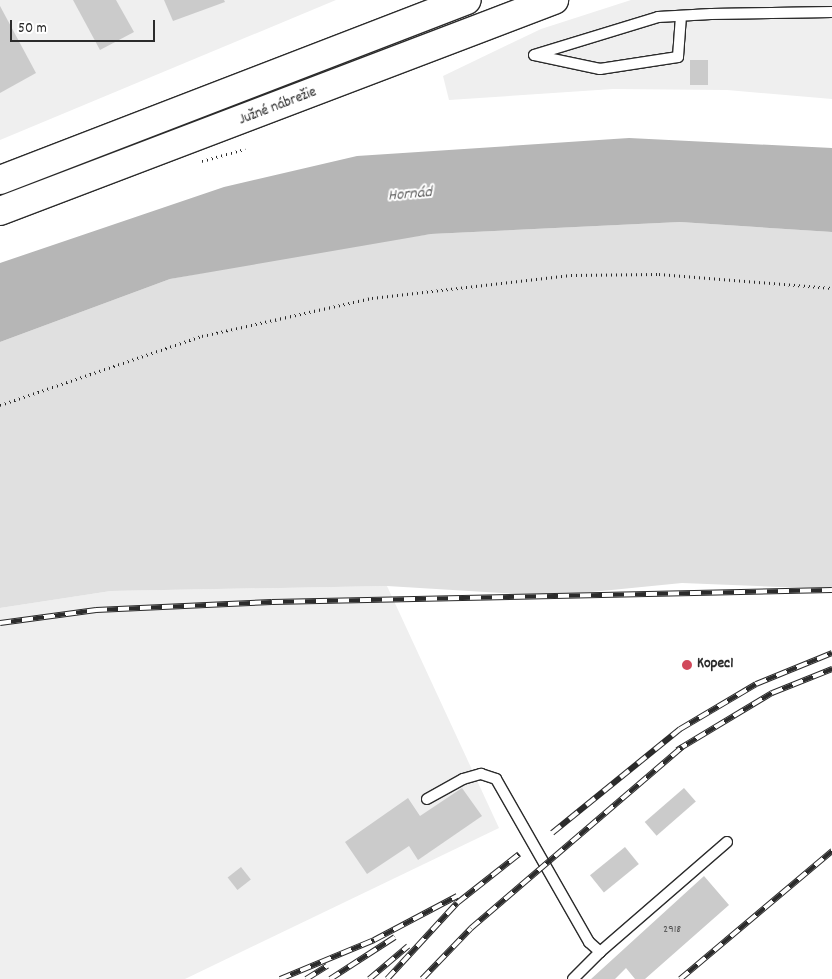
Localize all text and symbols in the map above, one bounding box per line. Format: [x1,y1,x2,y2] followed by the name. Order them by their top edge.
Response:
[12,10,158,42] scale bar
[18,18,47,40] text: 50 m
[237,84,319,130] street label: Južné nábrežie
[387,184,433,206] water label: Hornád
[697,656,733,674] place label: Kopec1
[681,659,693,671] marker: Kopec1
[663,923,681,937] house number: 2918

